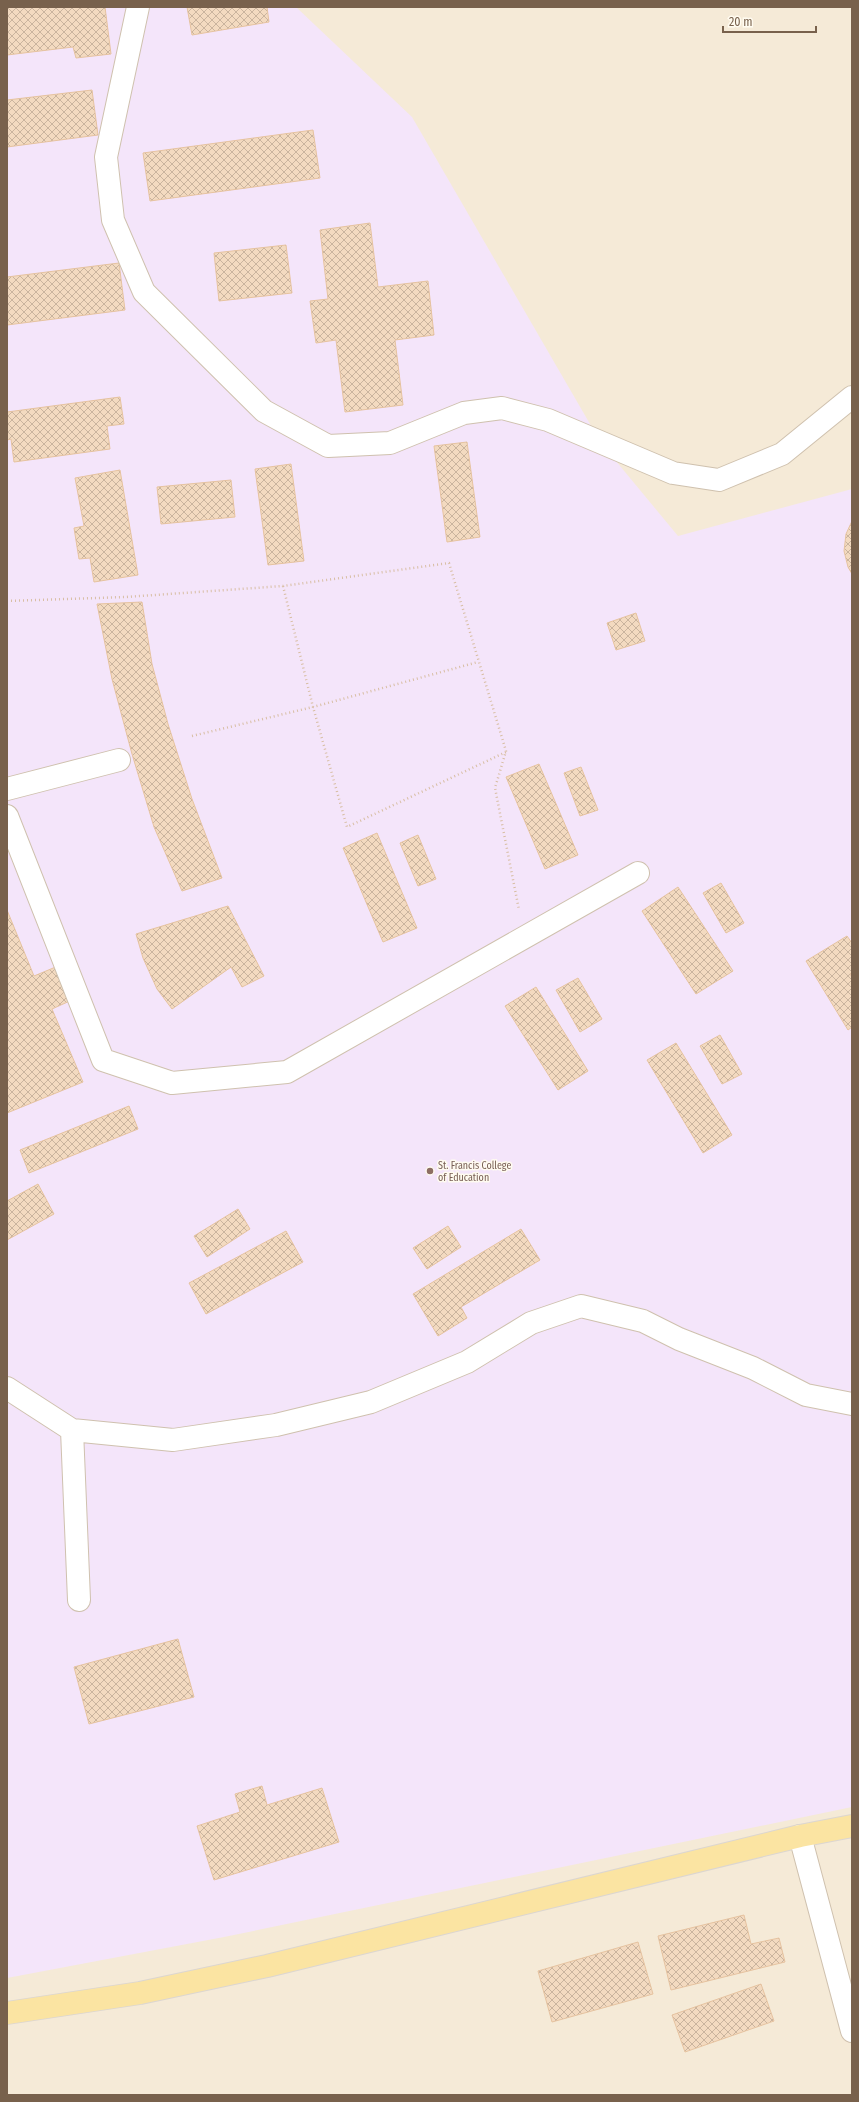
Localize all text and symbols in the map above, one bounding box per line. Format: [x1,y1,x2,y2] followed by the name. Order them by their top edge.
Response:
[723,8,816,34] scale bar
[729,15,753,29] text: 20 m
[438,1160,511,1184] place label: St. Francis College of Education
[425,1166,435,1176] marker: St. Francis College of Education

